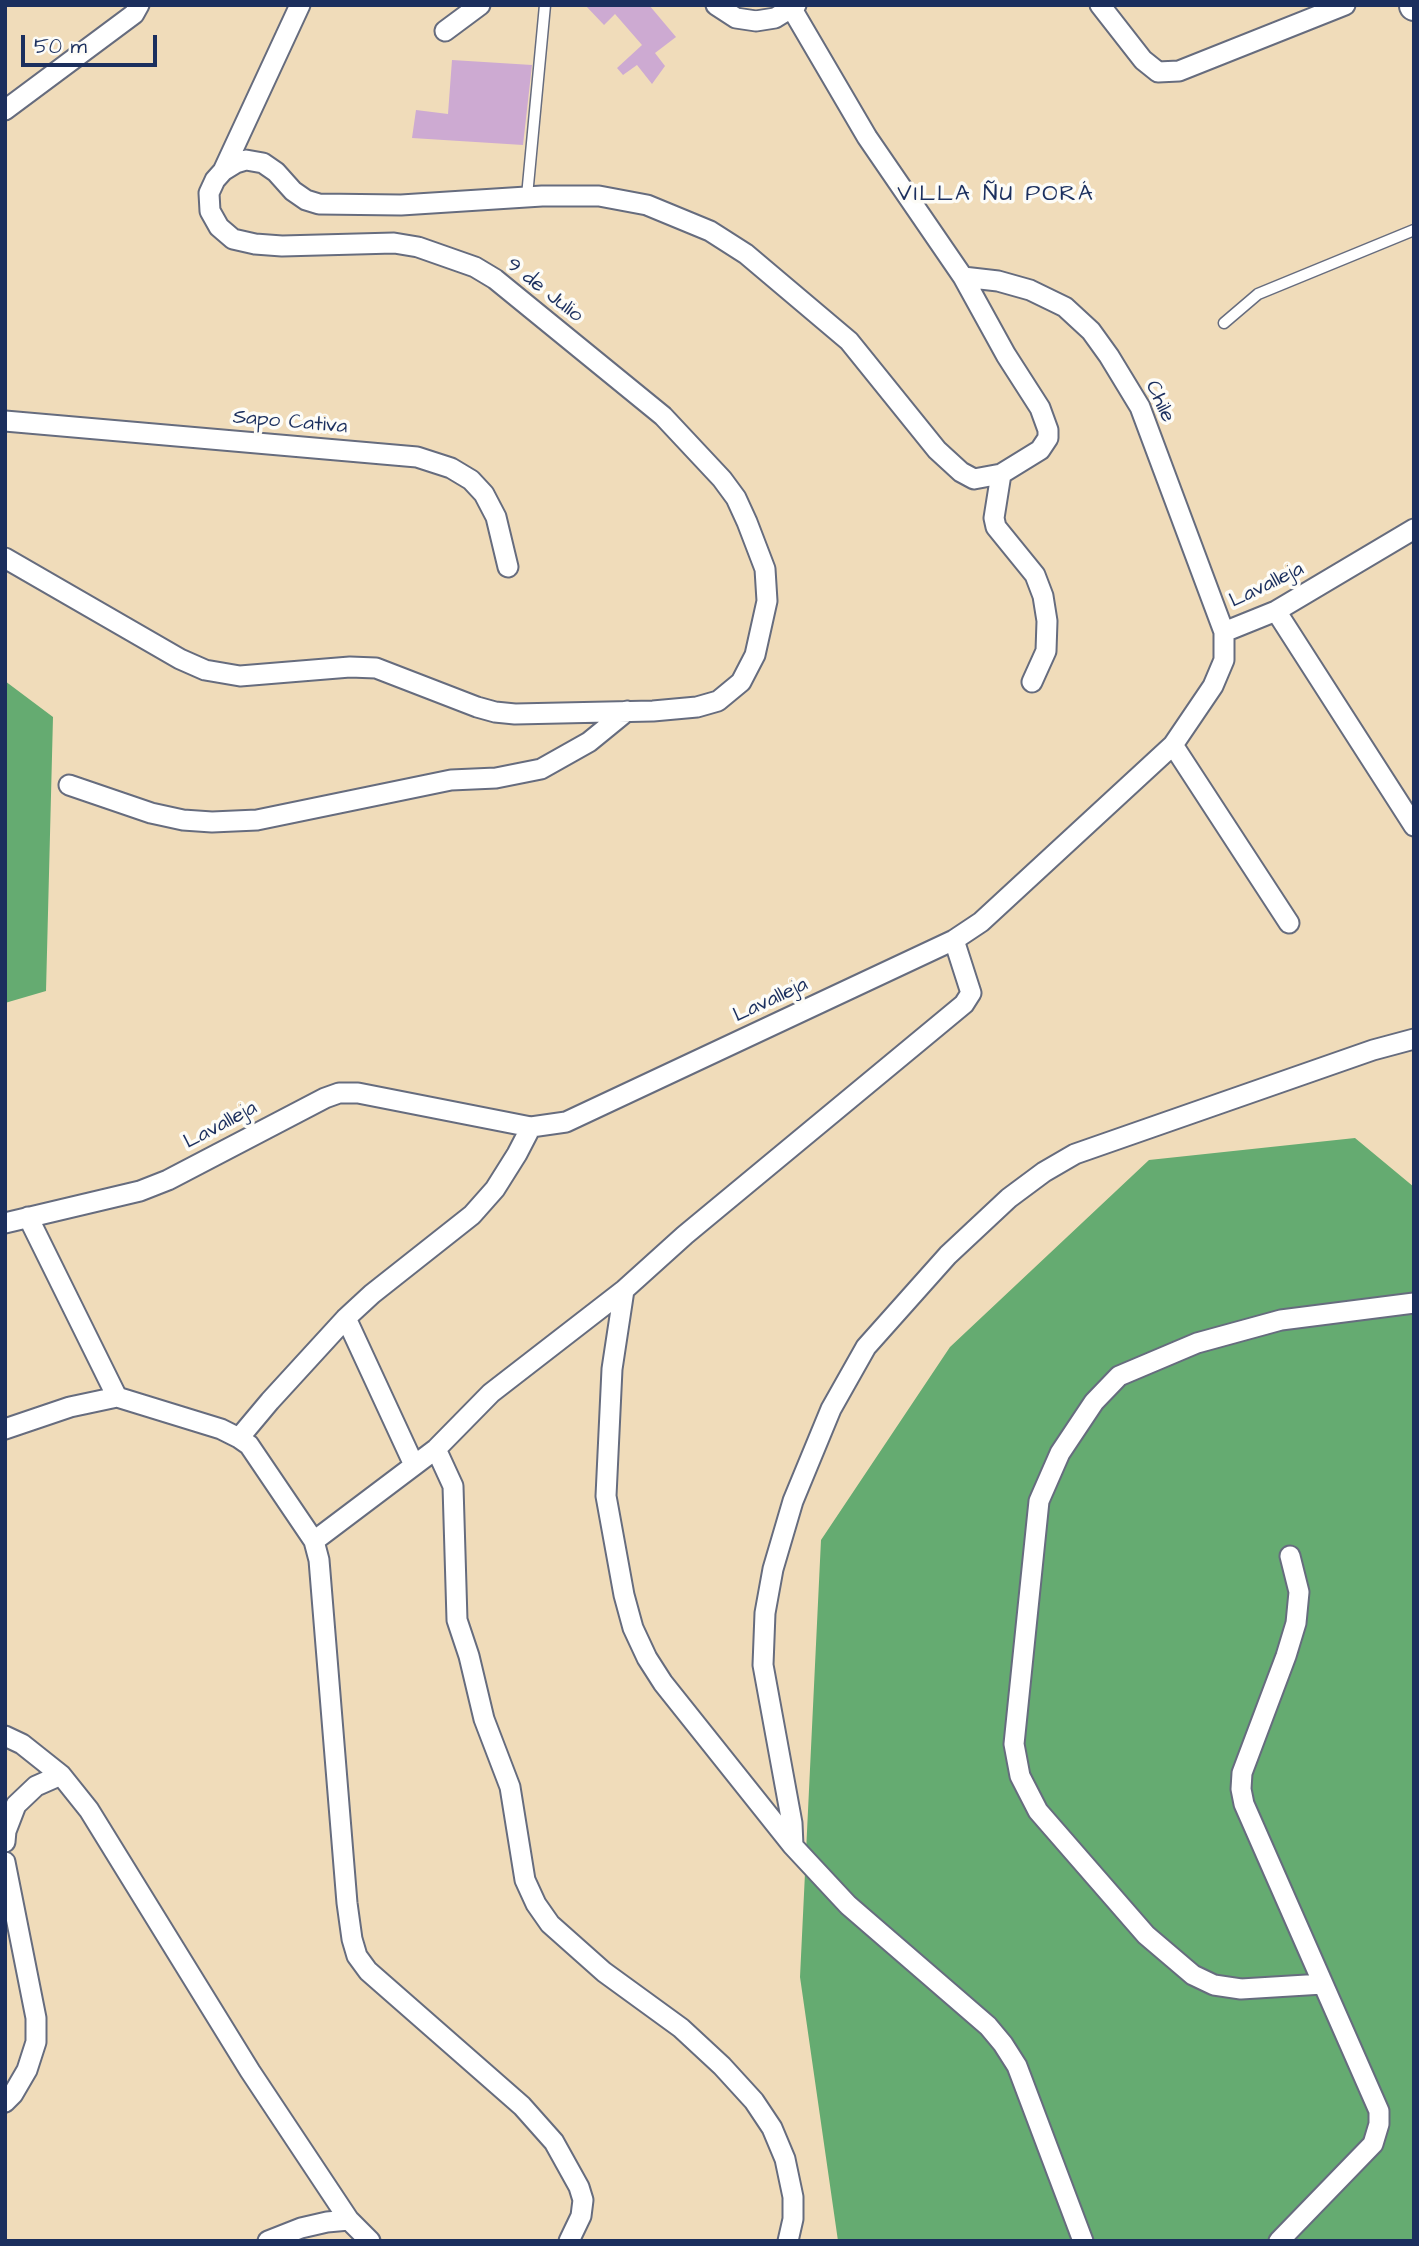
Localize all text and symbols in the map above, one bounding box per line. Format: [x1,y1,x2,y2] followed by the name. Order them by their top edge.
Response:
[24,21,161,65] scale bar
[34,32,87,61] text: 50 m
[899,181,1093,209] district label: VILLA ÑU PORÁ
[500,253,588,329] street label: 9 de Julio
[1138,377,1180,427] street label: Chile
[232,405,348,441] street label: Sapo Cativa
[1226,557,1308,615] street label: Lavalleja
[730,973,812,1029] street label: Lavalleja
[180,1096,262,1156] street label: Lavalleja

